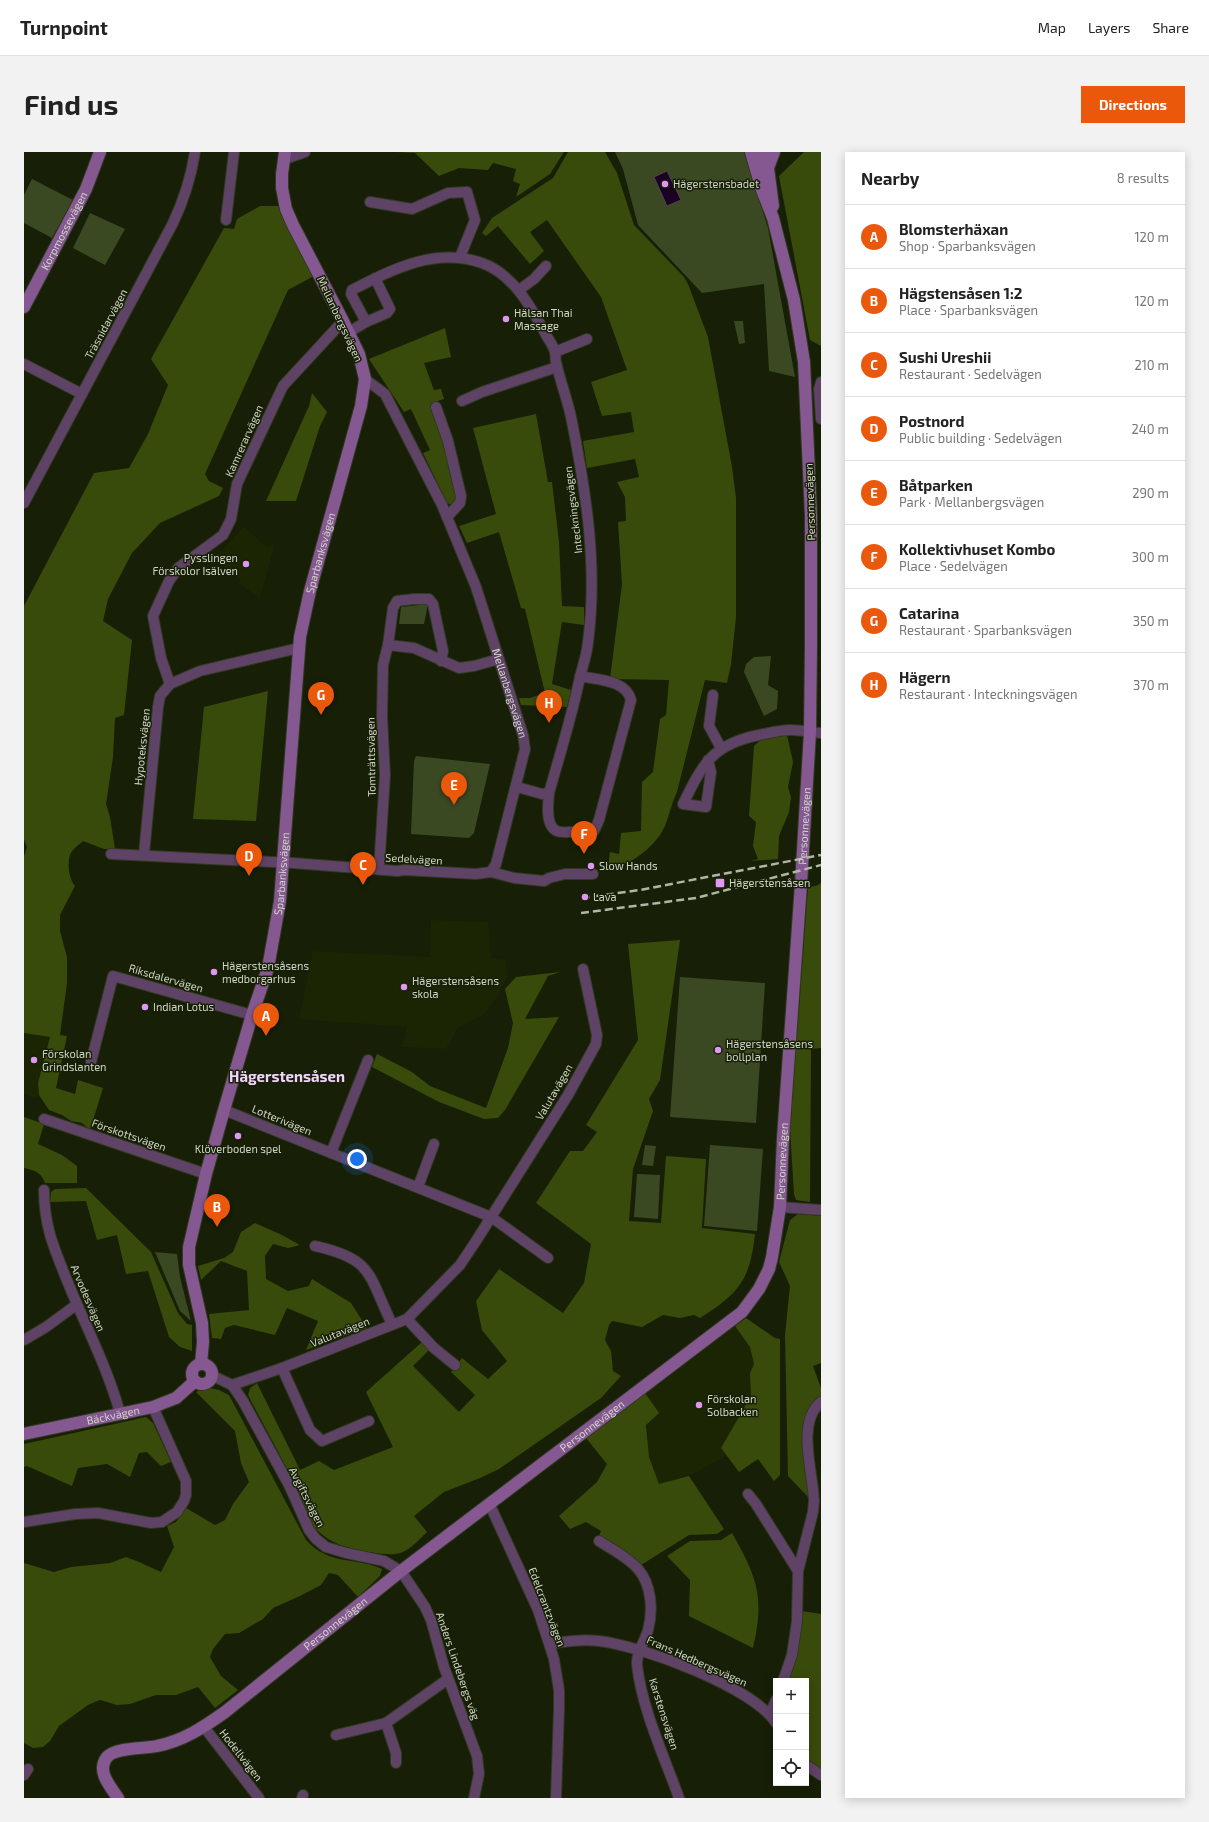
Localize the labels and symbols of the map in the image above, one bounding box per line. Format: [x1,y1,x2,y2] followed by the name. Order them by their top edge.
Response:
[673,177,759,190] place label: Hägerstensbadet
[660,179,670,189] marker: Hägerstensbadet
[38,189,89,272] street label: Korpmossevägen
[315,274,366,364] street label: Mellanbergsvägen
[82,287,129,361] street label: Träsnidarvägen
[514,306,572,332] place label: Hälsan Thai Massage
[501,314,511,324] marker: Hälsan Thai Massage
[222,403,265,479] street label: Kamrerarvägen
[802,463,817,541] street label: Personnevägen
[561,466,584,554] street label: Inteckningsvägen
[303,511,337,595] street label: Sparbanksvägen
[153,551,238,577] place label: Pysslingen Förskolor Isälven
[241,559,251,569] marker: Pysslingen Förskolor Isälven
[490,647,531,739] street label: Mellanbergsvägen
[308,682,334,715] pin: G
[536,690,562,723] pin: H
[131,708,152,786] street label: Hypoteksvägen
[363,717,378,797] street label: Tomträttsvägen
[441,772,467,805] pin: E
[795,787,813,865] street label: Personnevägen
[571,821,597,854] pin: F
[271,832,291,916] street label: Sparbanksvägen
[236,843,262,876] pin: D
[385,851,443,866] street label: Sedelvägen
[350,852,376,885] pin: C
[599,859,658,872] place label: Slow Hands
[586,861,596,871] marker: Slow Hands
[729,876,810,889] place label: Hägerstensåsen
[714,877,726,889] marker: Hägerstensåsen
[593,890,617,903] place label: Lava
[580,892,590,902] marker: Lava
[222,959,309,985] place label: Hägerstensåsens medborgarhus
[127,961,205,994] street label: Riksdalervägen
[209,967,219,977] marker: Hägerstensåsens medborgarhus
[412,974,499,1000] place label: Hägerstensåsens skola
[399,982,409,992] marker: Hägerstensåsens skola
[153,1000,215,1013] place label: Indian Lotus
[140,1002,150,1012] marker: Indian Lotus
[253,1003,279,1036] pin: A
[726,1037,813,1063] place label: Hägerstensåsens bollplan
[713,1045,723,1055] marker: Hägerstensåsens bollplan
[42,1047,107,1073] place label: Förskolan Grindslanten
[29,1055,39,1065] marker: Förskolan Grindslanten
[532,1061,575,1122] street label: Valutavägen
[229,1067,345,1085] district label: Hägerstensåsen
[250,1102,314,1137] street label: Lotterivägen
[90,1116,168,1153] street label: Förskottsvägen
[773,1122,790,1200] street label: Personnevägen
[233,1131,243,1141] marker: Klöverboden spel
[195,1142,282,1155] place label: Klöverboden spel
[347,1149,367,1169] your location
[204,1194,230,1227] pin: B
[69,1262,108,1333] street label: Arvodesvägen
[308,1314,371,1349] street label: Valutavägen
[707,1392,758,1418] place label: Förskolan Solbacken
[557,1397,627,1454] street label: Personnevägen
[694,1400,704,1410] marker: Förskolan Solbacken
[85,1403,141,1427] street label: Bäckvägen
[287,1465,328,1529] street label: Avgiftsvägen
[526,1565,569,1648] street label: Edelcrantzvägen
[301,1594,369,1652] street label: Personnevägen
[434,1610,483,1722] street label: Anders Lindebergs väg
[645,1633,749,1689] street label: Frans Hedbergsvägen
[647,1676,682,1751] street label: Karstensvägen
[217,1726,266,1783] street label: Hodellvägen

